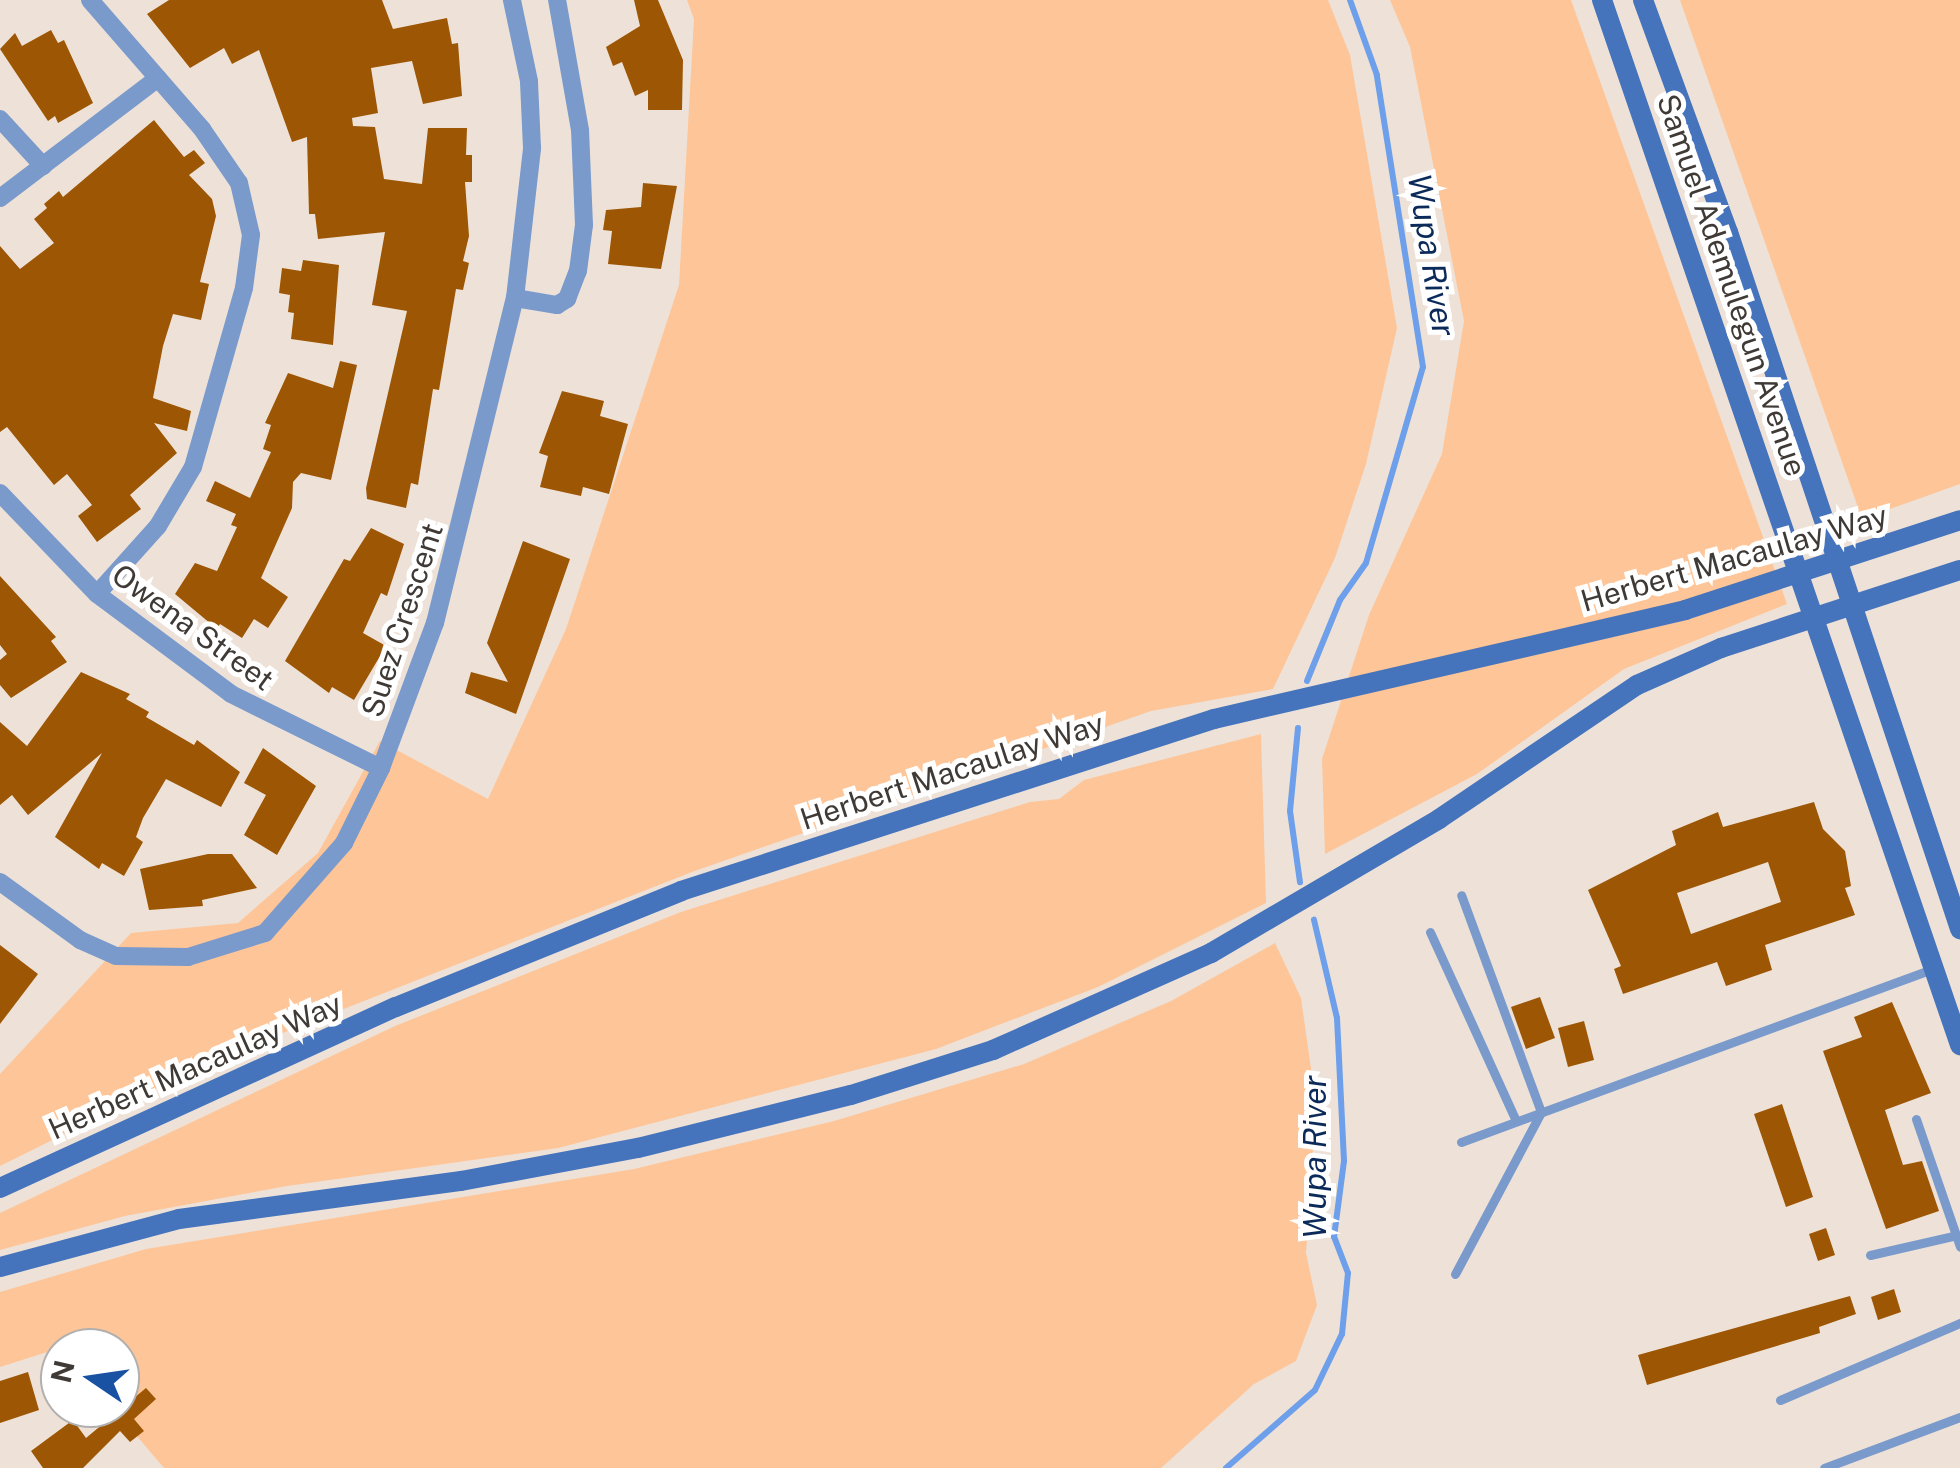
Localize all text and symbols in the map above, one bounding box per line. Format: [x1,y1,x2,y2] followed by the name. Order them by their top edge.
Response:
[1650,89,1814,481] street label: Samuel Ademulegun Avenue
[1399,171,1463,339] water label: Wupa River
[1576,497,1892,619] street label: Herbert Macaulay Way
[354,519,450,721] street label: Suez Crescent
[105,556,281,698] street label: Owena Street
[795,705,1109,837] street label: Herbert Macaulay Way
[43,985,347,1147] street label: Herbert Macaulay Way
[1296,1075,1334,1239] water label: Wupa River
[40,1328,140,1428] north arrow
[44,1357,81,1386] text: N

